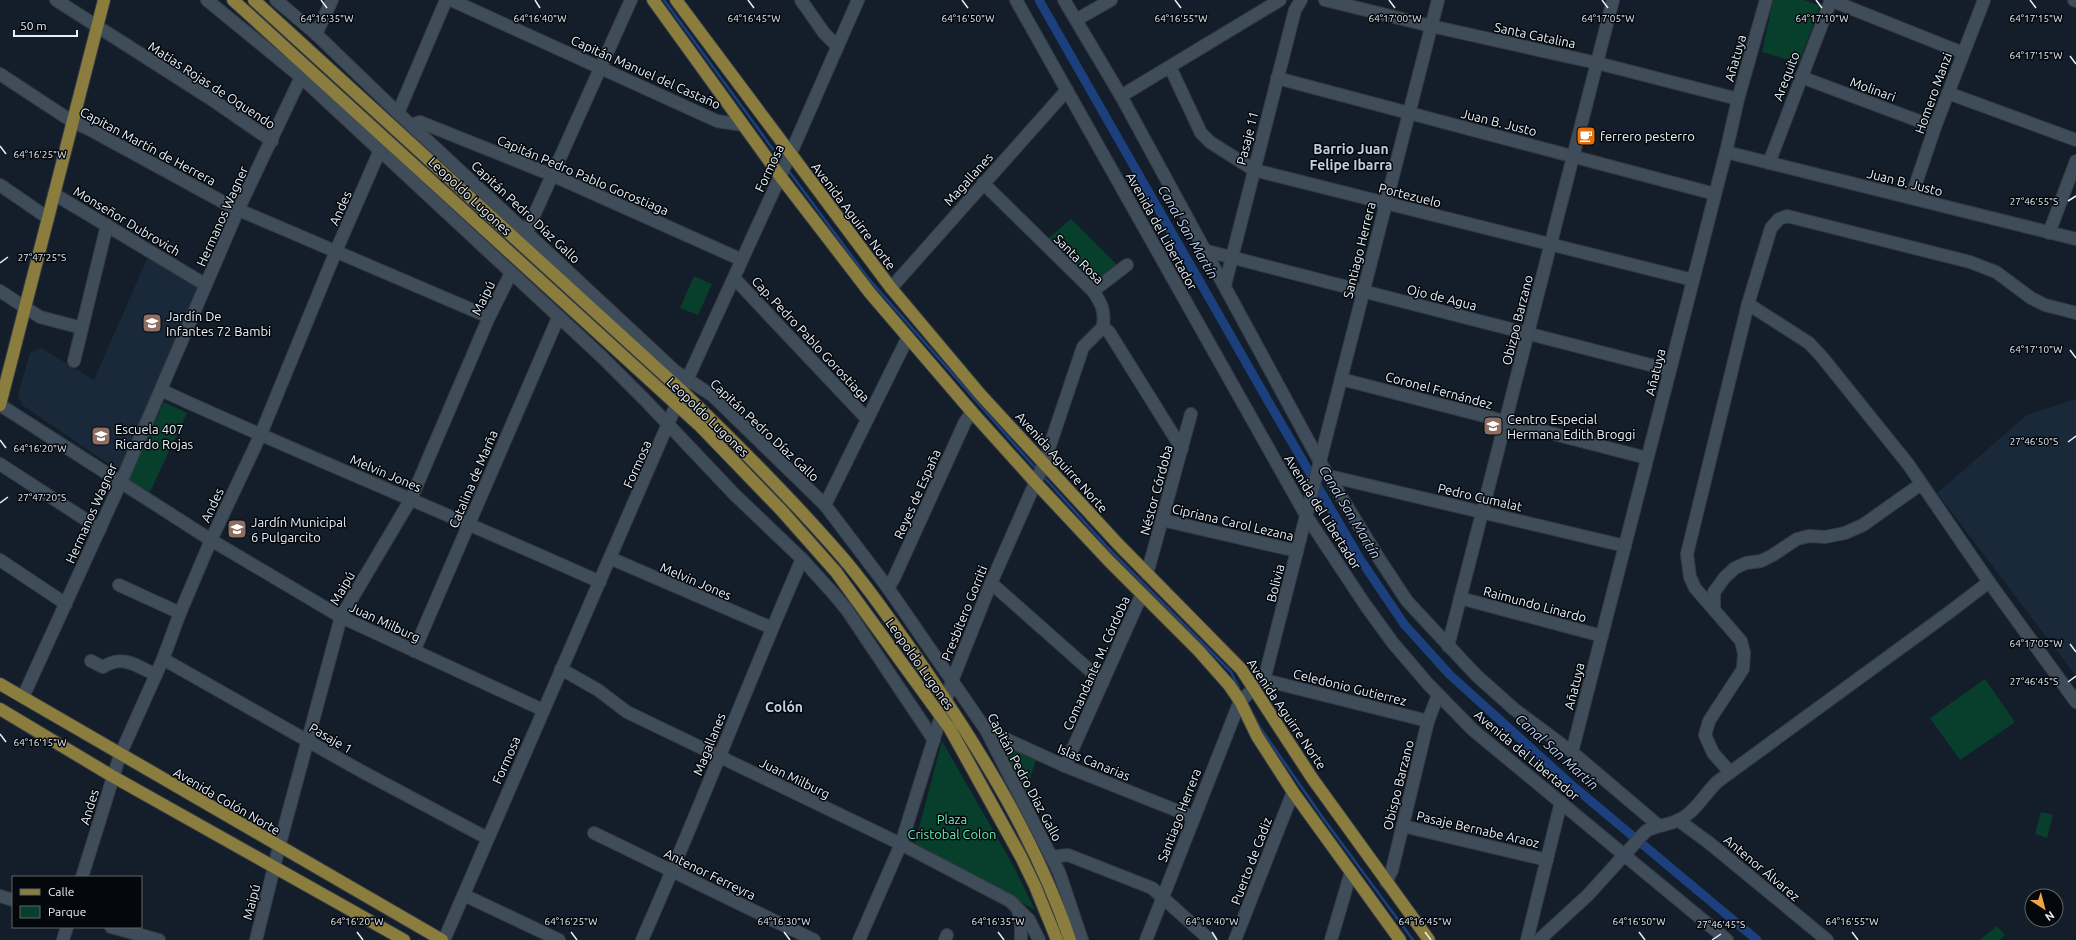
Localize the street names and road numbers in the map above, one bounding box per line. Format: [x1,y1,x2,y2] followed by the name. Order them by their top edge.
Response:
[1493,20,1577,50] street label: Santa Catalina
[569,33,723,111] street label: Capitán Manuel del Castaño
[1722,33,1748,83] street label: Añatuya
[146,39,278,131] street label: Matias Rojas de Oquendo
[1770,49,1802,103] street label: Arequito
[1912,51,1954,135] street label: Homero Manzi
[1848,74,1898,104] street label: Molinari
[78,104,218,188] street label: Capitan Martín de Herrera
[1460,106,1538,138] street label: Juan B. Justo
[1234,110,1260,166] street label: Pasaje 11
[495,132,671,218] street label: Capitán Pedro Pablo Gorostiaga
[752,142,786,194] street label: Formosa
[941,150,995,208] street label: Magallanes
[426,154,514,238] street label: Leopoldo Lugones
[469,158,583,266] street label: Capitán Pedro Díaz Gallo
[809,160,899,272] street label: Avenida Aguirre Norte
[194,164,250,268] street label: Hermanos Wagner
[1866,166,1944,198] street label: Juan B. Justo
[1124,170,1200,292] street label: Avenida del Libertador
[1377,180,1443,210] street label: Portezuelo
[71,184,183,258] street label: Monseñor Dubrovich
[326,188,354,227] street label: Andes
[1340,200,1378,300] street label: Santiago Herrera
[1052,232,1106,286] street label: Santa Rosa
[1499,273,1535,367] street label: Obizpo Barzano
[749,274,873,404] street label: Cap. Pedro Pablo Gorostiaga
[469,279,497,317] street label: Maipú
[1406,282,1478,312] street label: Ojo de Agua
[1642,347,1668,397] street label: Añatuya
[1384,369,1494,411] street label: Coronel Fernández
[664,375,752,460] street label: Leopoldo Lugones
[708,376,822,484] street label: Capitán Pedro Díaz Gallo
[1013,409,1111,515] street label: Avenida Aguirre Norte
[446,428,500,530] street label: Catalina de Marña
[620,438,654,490] street label: Formosa
[1137,443,1175,537] street label: Néstor Córdoba
[891,447,943,541] street label: Reyes de España
[348,452,424,494] street label: Melvin Jones
[1282,452,1364,572] street label: Avenida del Libertador
[63,461,119,565] street label: Hermanos Wagner
[1436,480,1524,514] street label: Pedro Cumalat
[198,485,226,524] street label: Andes
[1171,501,1295,543] street label: Cipriana Carol Lezana
[658,560,734,602] street label: Melvin Jones
[938,563,990,663] street label: Presbítero Gorriti
[1264,563,1286,603] street label: Bolivia
[327,569,357,607] street label: Maipú
[1482,583,1588,625] street label: Raimundo Linardo
[1060,594,1132,732] street label: Comandante M. Córdoba
[348,600,422,644] street label: Juan Milburg
[883,616,957,712] street label: Leopoldo Lugones
[1245,656,1329,772] street label: Avenida Aguirre Norte
[1561,661,1587,711] street label: Añatuya
[1292,666,1408,708] street label: Celedonio Gutierrez
[1472,707,1582,803] street label: Avenida del Libertador
[690,711,728,777] street label: Magallanes
[985,711,1065,843] street label: Capitán Pedro Díaz Gallo
[307,720,355,756] street label: Pasaje 1
[489,734,523,786] street label: Formosa
[1380,739,1416,831] street label: Obispo Barzano
[1056,741,1133,783] street label: Islas Canarias
[758,755,832,801] street label: Juan Milburg
[171,765,283,837] street label: Avenida Colón Norte
[1155,766,1203,864] street label: Santiago Herrera
[77,787,101,826] street label: Andes
[1415,808,1541,850] street label: Pasaje Bernabe Araoz
[1228,815,1274,907] street label: Puerto de Cadiz
[1721,832,1803,904] street label: Antenor Álvarez
[662,846,758,902] street label: Antenor Ferreyra
[240,883,262,921] street label: Maipú

